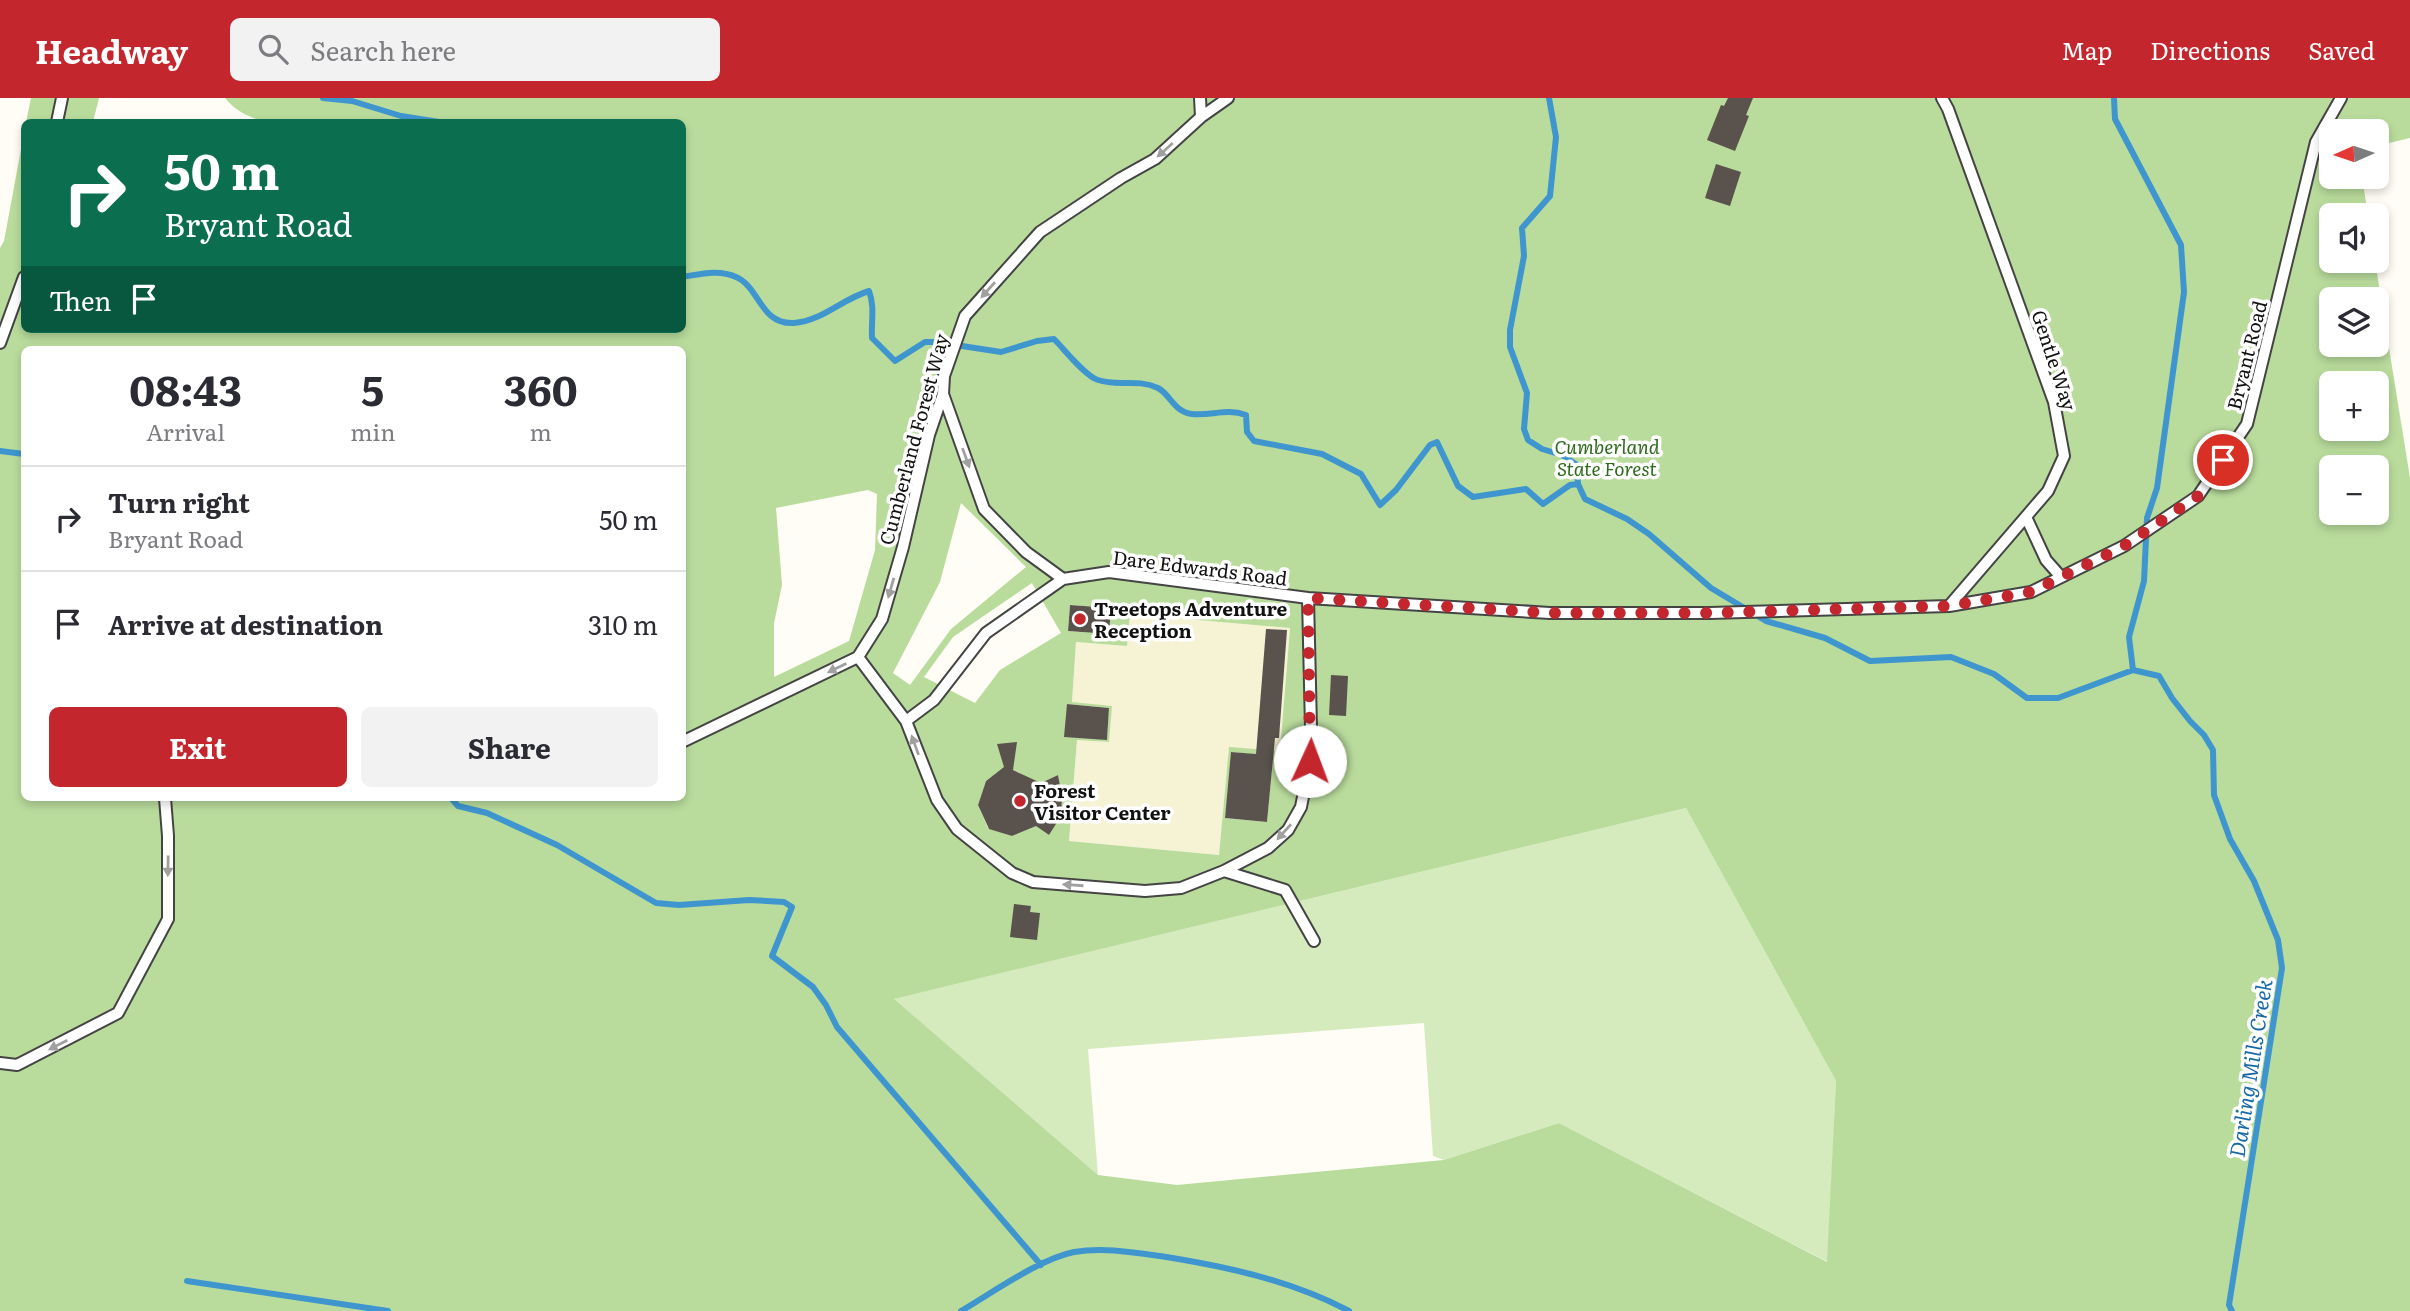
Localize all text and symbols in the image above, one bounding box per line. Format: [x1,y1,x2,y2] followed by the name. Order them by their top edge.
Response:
[230,18,720,81] search box
[35,25,188,74] text: Headway
[254,30,292,68] icon: search
[310,30,456,69] text: Search here
[2061,32,2112,67] text: Map
[2150,32,2270,67] text: Directions
[2308,32,2375,67] text: Saved
[2319,119,2389,189] north arrow
[2319,119,2389,525] map controls
[164,132,280,205] text: 50 m
[1156,142,1174,158] one-way arrow
[49,147,140,238] icon: right
[164,199,352,247] text: Bryant Road
[2319,203,2389,273] button: sound
[49,280,111,319] text: Then
[125,280,163,318] icon: arrive
[980,281,996,299] one-way arrow
[2319,287,2389,357] button: layers
[2219,297,2273,413] street label: Bryant Road
[2026,306,2084,414] street label: Gentle Way
[871,330,955,548] street label: Cumberland Forest Way
[129,357,242,419] text: 08:43
[361,357,384,419] text: 5
[504,357,578,419] text: 360
[2319,371,2389,441] button: +
[146,414,225,448] text: Arrival
[350,414,395,448] text: min
[530,414,552,448] text: m
[2193,430,2253,490] pin
[1554,432,1660,482] park label: Cumberland State Forest
[2204,441,2242,479] icon: arrive
[961,448,972,469] one-way arrow
[2319,455,2389,525] button: −
[108,482,250,521] text: Turn right
[599,499,658,538] text: 50 m
[49,500,87,538] icon: right
[108,521,243,555] text: Bryant Road
[1111,542,1289,592] street label: Dare Edwards Road
[885,578,895,599] one-way arrow
[1094,594,1288,644] place label: Treetops Adventure Reception
[108,604,383,643] text: Arrive at destination
[588,604,658,643] text: 310 m
[49,605,87,643] icon: arrive
[1072,611,1088,627] marker: Treetops Adventure Reception
[827,662,847,673] one-way arrow
[49,707,347,787] button: Exit
[361,707,658,787] button: Share
[1273,724,1347,798] position arrow
[909,735,920,756] one-way arrow
[1034,776,1171,826] place label: Forest Visitor Center
[1012,793,1028,809] marker: Forest Visitor Center
[1276,823,1292,841] one-way arrow
[162,855,174,877] one-way arrow
[1062,879,1084,890] one-way arrow
[2220,976,2278,1159] water label: Darling Mills Creek
[48,1039,68,1050] one-way arrow

